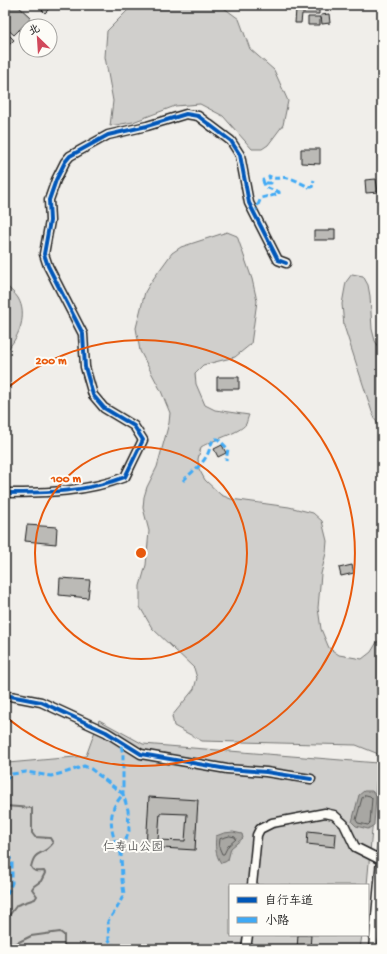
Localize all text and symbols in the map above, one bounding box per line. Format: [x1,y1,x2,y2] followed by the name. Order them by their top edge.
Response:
[18,18,58,58] north arrow
[27,23,42,39] text: 北
[36,355,67,369] text: 200 m
[50,473,81,487] text: 100 m
[134,546,148,560] centre of rings
[103,840,163,855] park label: 仁寿山公园
[229,884,369,936] legend
[265,894,313,909] text: 自行车道
[265,914,289,929] text: 小路

